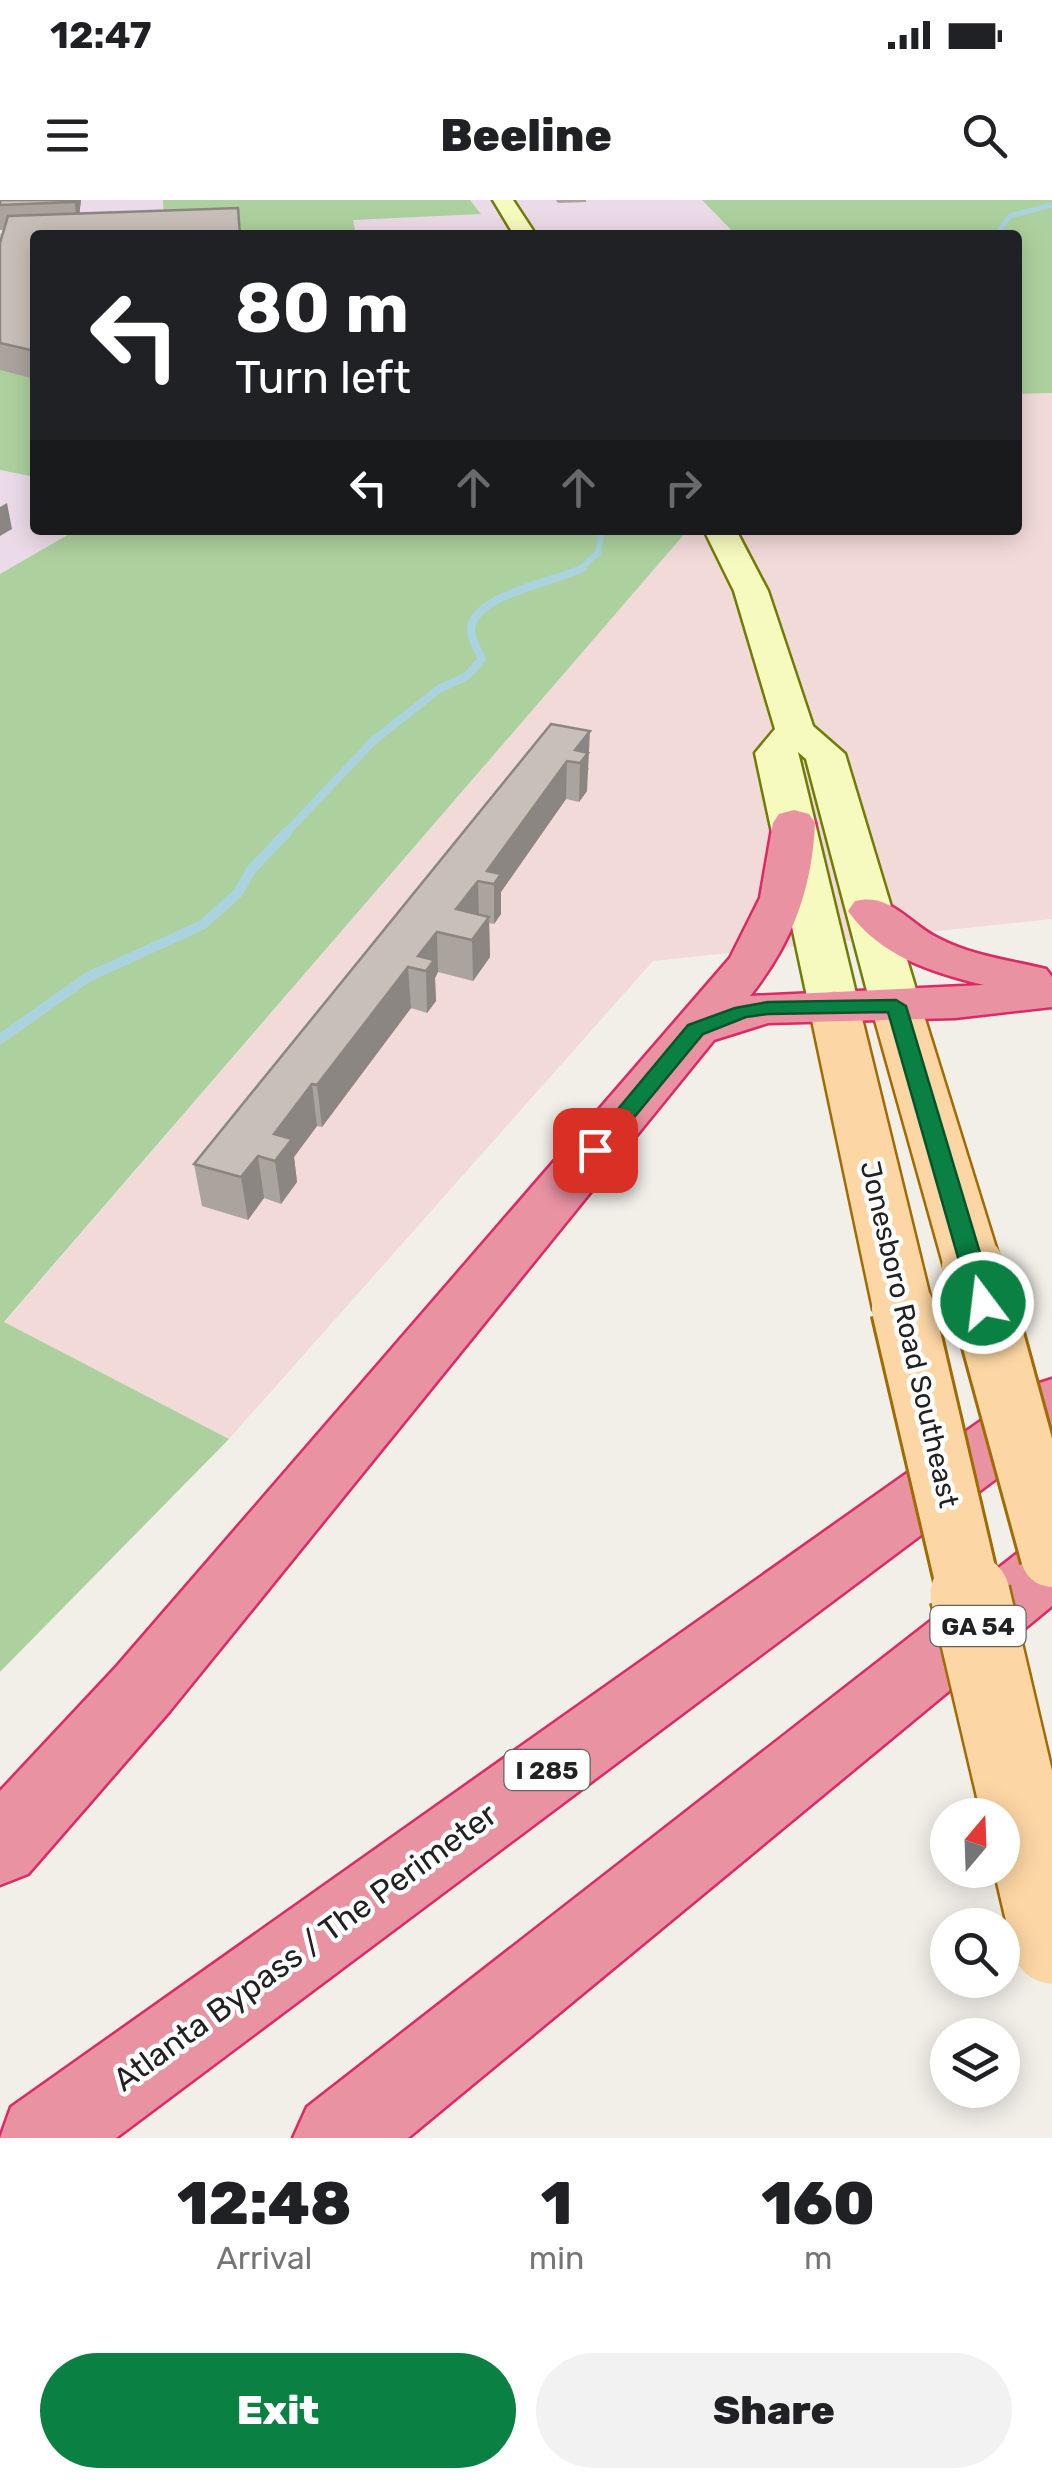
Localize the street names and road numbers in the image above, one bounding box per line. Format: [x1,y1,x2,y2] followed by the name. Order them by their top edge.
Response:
[854,1158,965,1511] street label: Jonesboro Road Southeast
[930,1606,1026,1646] road number: GA 54
[504,1750,590,1790] road number: I 285
[106,1795,504,2099] street label: Atlanta Bypass / The Perimeter

